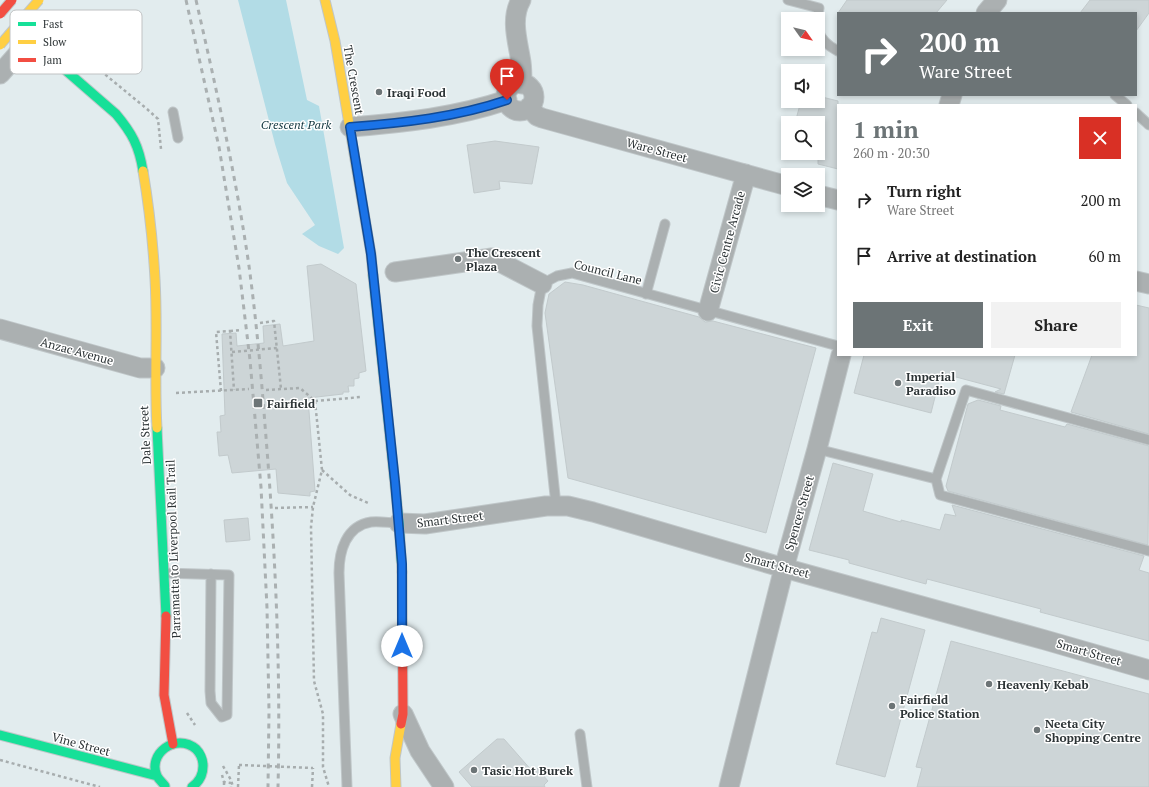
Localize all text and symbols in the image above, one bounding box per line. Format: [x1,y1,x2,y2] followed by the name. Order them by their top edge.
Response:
[10,10,142,74] legend
[781,12,825,56] north arrow
[781,12,825,212] map controls
[43,17,63,31] text: Fast
[919,23,1000,60] text: 200 m
[853,28,905,80] icon: right
[43,35,67,49] text: Slow
[341,44,368,116] street label: The Crescent
[43,53,62,67] text: Jam
[490,59,524,100] pin
[919,59,1012,83] text: Ware Street
[781,64,825,108] button: sound
[496,65,518,87] icon: arrive
[387,85,447,100] place label: Iraqi Food
[374,87,384,97] marker: Iraqi Food
[853,113,919,145] text: 1 min
[781,116,825,160] button: search
[261,117,331,132] park label: Crescent Park
[1079,117,1121,159] button: close
[625,135,689,165] street label: Ware Street
[853,144,930,162] text: 260 m · 20:30
[781,168,825,212] button: layers
[887,181,962,201] text: Turn right
[706,189,748,295] street label: Civic Centre Arcade
[853,189,875,211] icon: right
[1080,190,1121,210] text: 200 m
[887,201,954,219] text: Ware Street
[466,245,541,274] place label: The Crescent Plaza
[853,245,875,267] icon: arrive
[887,246,1037,266] text: Arrive at destination
[1088,246,1121,266] text: 60 m
[453,254,463,264] marker: The Crescent Plaza
[572,256,644,288] street label: Council Lane
[853,302,983,348] button: Exit
[991,302,1121,348] button: Share
[39,334,115,368] street label: Anzac Avenue
[906,369,956,398] place label: Imperial Paradiso
[893,378,903,388] marker: Imperial Paradiso
[267,396,316,411] place label: Fairfield
[252,397,264,409] marker: Fairfield
[136,405,154,465] street label: Dale Street
[162,459,184,639] street label: Parramatta to Liverpool Rail Trail
[781,473,817,552] street label: Spencer Street
[416,507,485,531] street label: Smart Street
[743,549,812,581] street label: Smart Street
[381,625,423,667] position arrow
[1055,636,1124,669] street label: Smart Street
[997,677,1089,692] place label: Heavenly Kebab
[984,679,994,689] marker: Heavenly Kebab
[900,692,980,721] place label: Fairfield Police Station
[887,701,897,711] marker: Fairfield Police Station
[1045,716,1142,745] place label: Neeta City Shopping Centre
[1032,725,1042,735] marker: Neeta City Shopping Centre
[50,729,112,759] street label: Vine Street
[482,763,573,778] place label: Tasic Hot Burek
[469,765,479,775] marker: Tasic Hot Burek

